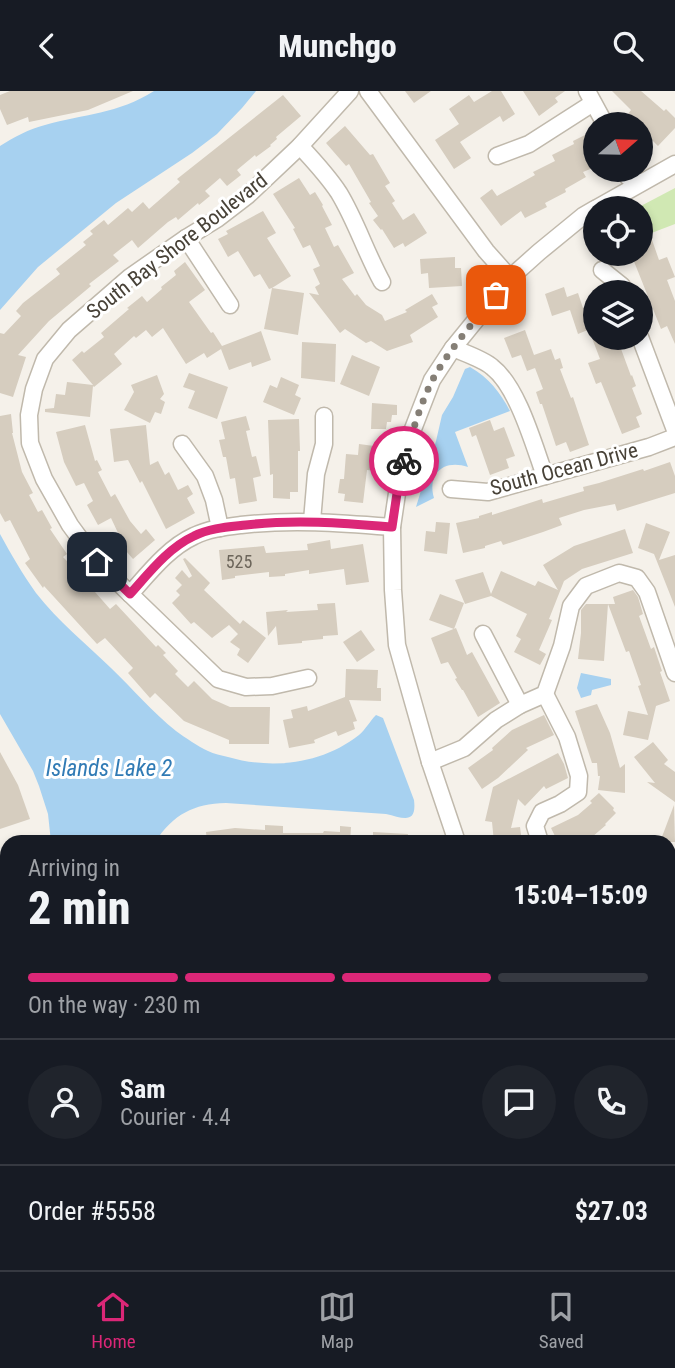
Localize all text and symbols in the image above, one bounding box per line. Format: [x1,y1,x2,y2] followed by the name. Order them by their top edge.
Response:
[28,27,66,65] icon: back
[278,27,397,65] text: Munchgo
[609,27,647,65] icon: search
[583,112,653,182] north arrow
[583,112,653,350] map controls
[82,168,272,324] street label: South Bay Shore Boulevard
[583,196,653,266] button: locate
[466,265,526,325] pin
[477,276,515,314] icon: bag
[583,280,653,350] button: layers
[369,426,439,496] courier
[488,438,641,500] street label: South Ocean Drive
[385,442,423,480] icon: bike
[67,532,127,592] pin
[78,543,116,581] icon: home
[226,551,252,572] house number: 525
[46,755,172,782] water label: Islands Lake 2
[28,855,120,882] text: Arriving in
[514,880,648,910] text: 15:04–15:09
[28,881,131,935] text: 2 min
[28,992,200,1019] text: On the way · 230 m
[28,1065,102,1139] button: person
[482,1065,556,1139] button: chat
[574,1065,648,1139] button: phone
[120,1074,166,1104] text: Sam
[120,1104,231,1131] text: Courier · 4.4
[28,1196,156,1226] text: Order #5558
[575,1196,648,1226] text: $27.03
[91,1288,136,1353] tab: Home
[318,1288,356,1353] tab: Map
[539,1288,584,1353] tab: Saved

